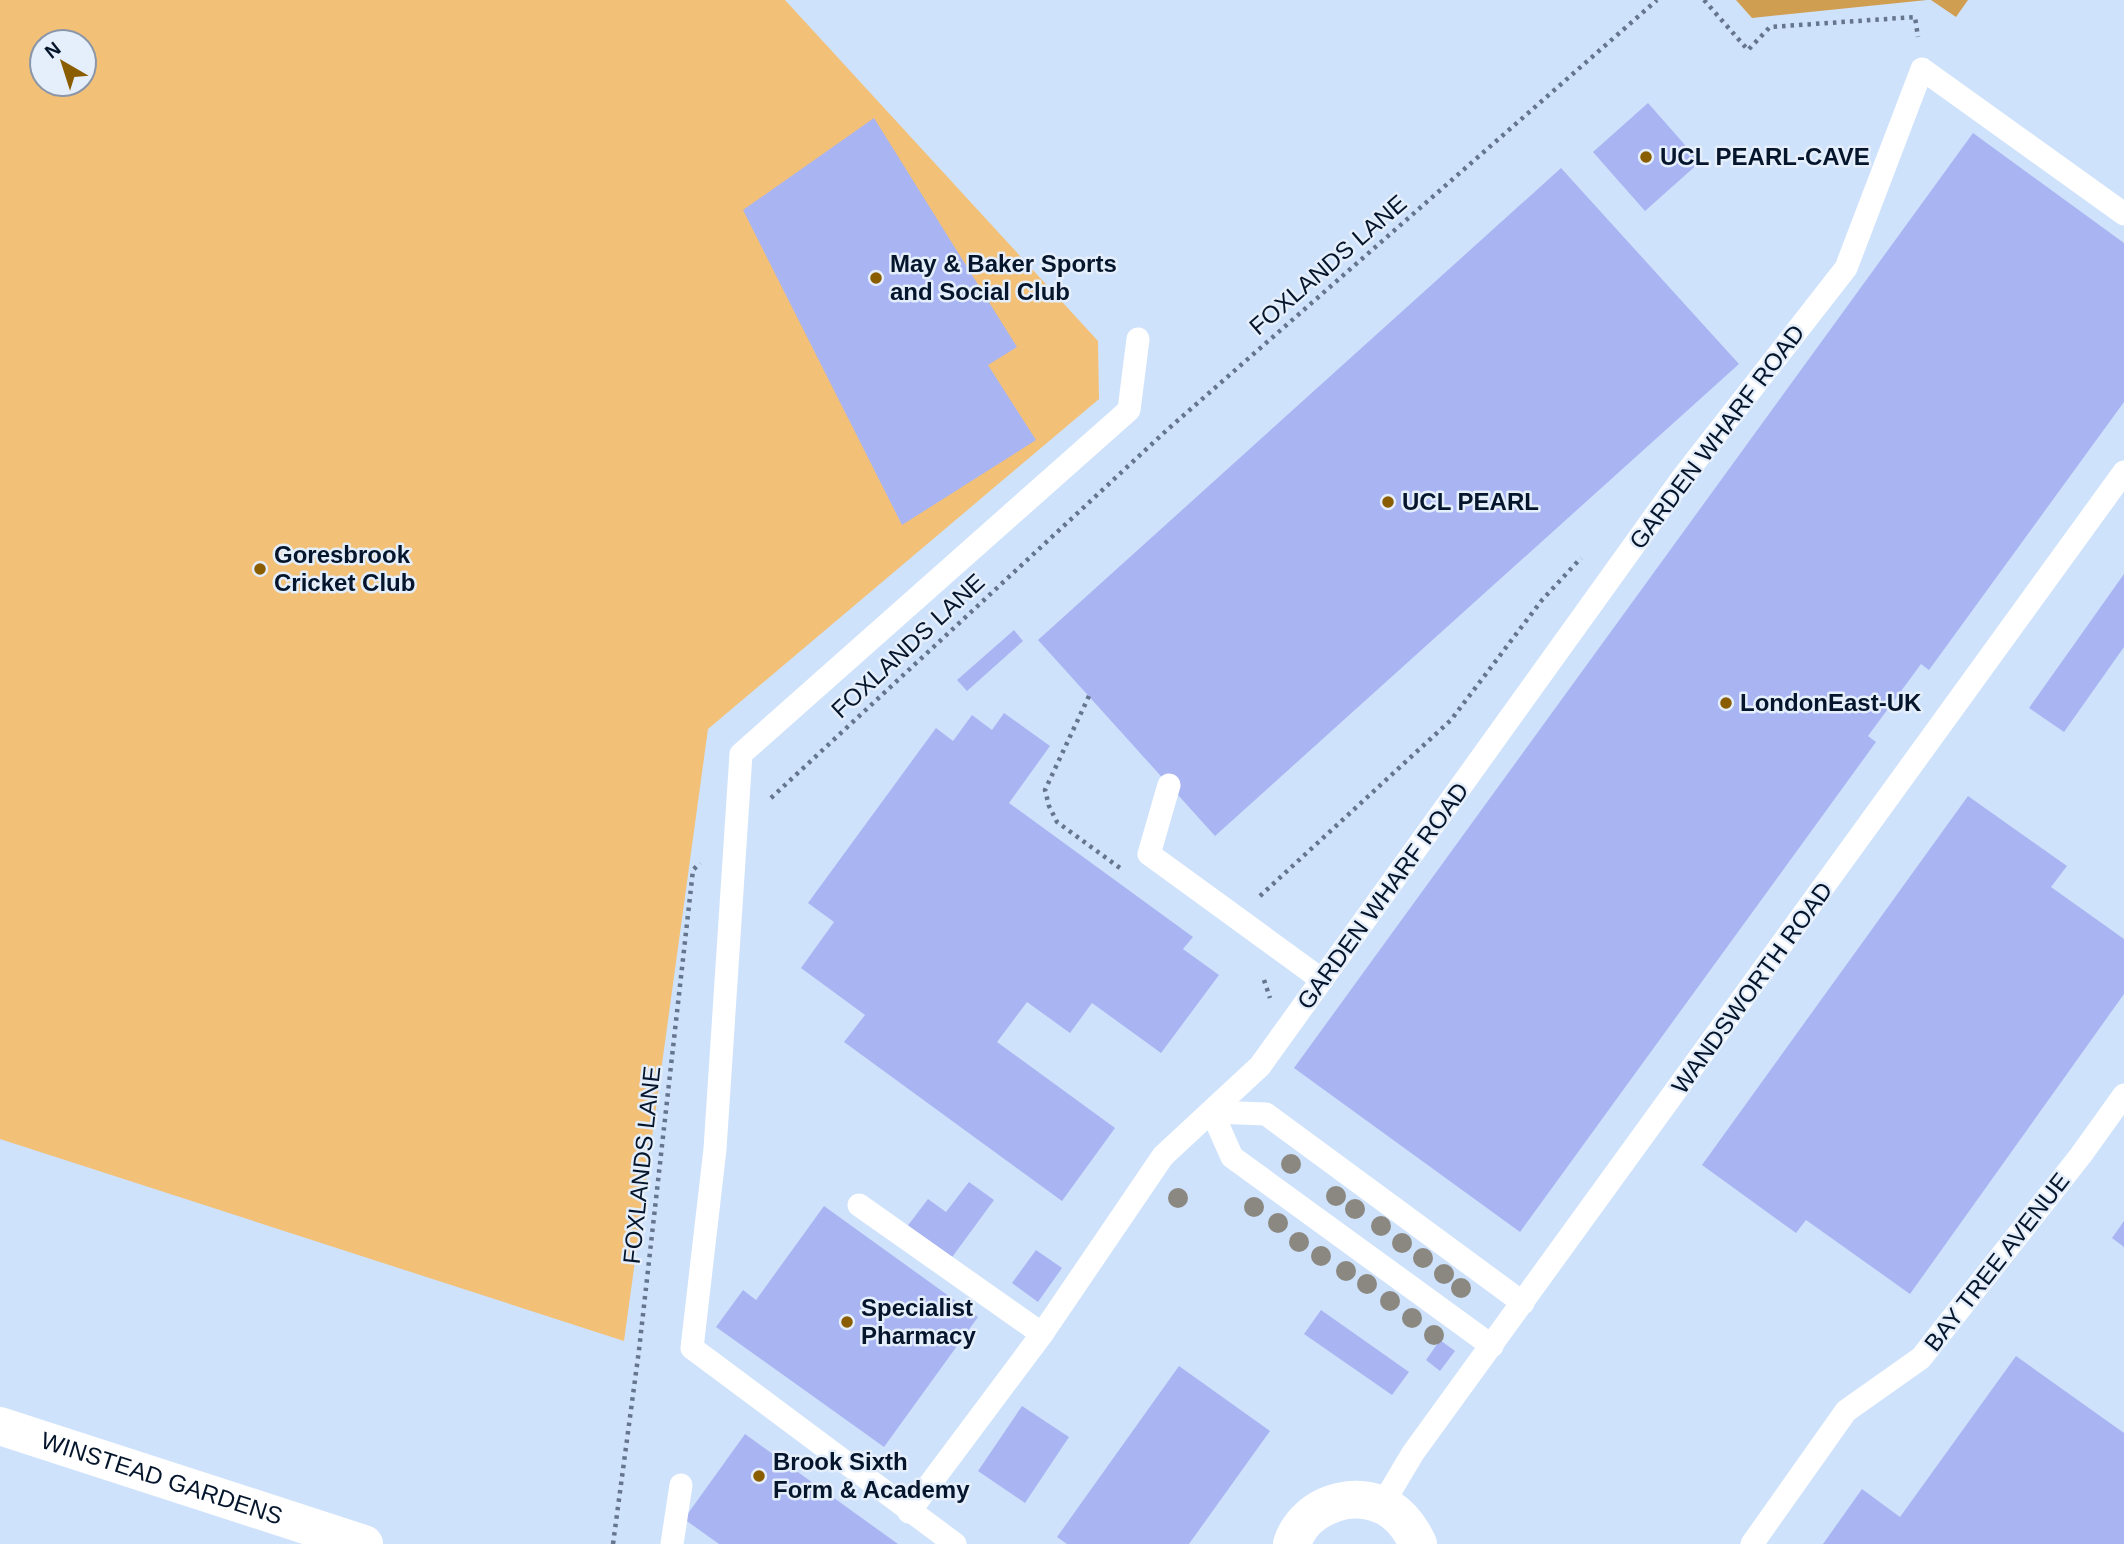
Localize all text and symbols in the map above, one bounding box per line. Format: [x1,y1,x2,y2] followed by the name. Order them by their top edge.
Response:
[28,28,98,98] north arrow
[41,38,65,63] text: N
[1660,143,1870,170] place label: UCL PEARL-CAVE
[1638,149,1654,165] marker: UCL PEARL-CAVE
[1244,189,1412,340] street label: FOXLANDS LANE
[890,250,1117,305] place label: May & Baker Sports and Social Club
[868,270,884,286] marker: May & Baker Sports and Social Club
[1624,319,1810,554] street label: GARDEN WHARF ROAD
[1402,488,1539,515] place label: UCL PEARL
[1380,494,1396,510] marker: UCL PEARL
[274,541,415,596] place label: Goresbrook Cricket Club
[252,561,268,577] marker: Goresbrook Cricket Club
[826,568,990,723] street label: FOXLANDS LANE
[1740,689,1922,716] place label: LondonEast-UK
[1718,695,1734,711] marker: LondonEast-UK
[1291,777,1474,1014] street label: GARDEN WHARF ROAD
[1666,877,1837,1099] street label: WANDSWORTH ROAD
[618,1065,665,1265] street label: FOXLANDS LANE
[1919,1167,2074,1356] street label: BAY TREE AVENUE
[861,1294,976,1349] place label: Specialist Pharmacy
[839,1314,855,1330] marker: Specialist Pharmacy
[38,1426,286,1530] street label: WINSTEAD GARDENS
[773,1448,970,1503] place label: Brook Sixth Form & Academy
[751,1468,767,1484] marker: Brook Sixth Form & Academy

